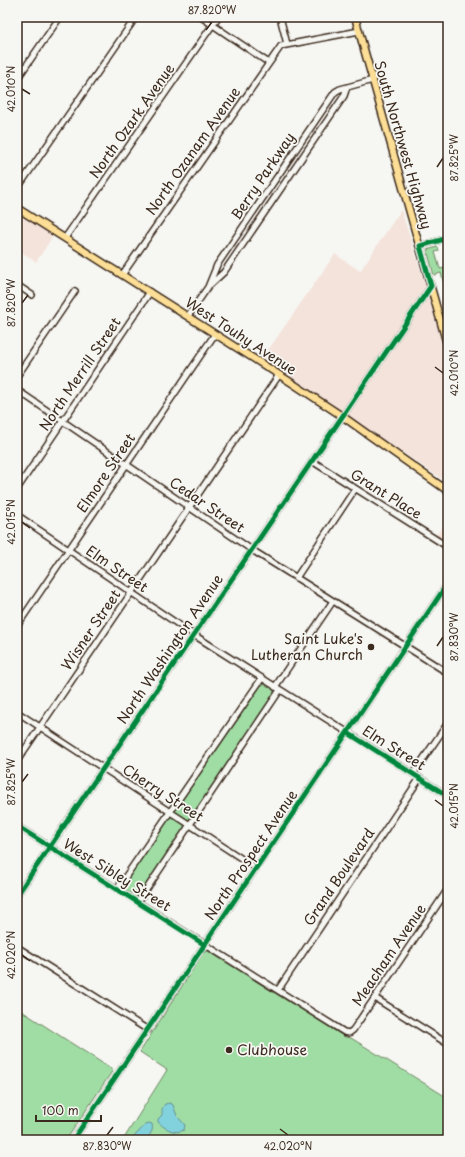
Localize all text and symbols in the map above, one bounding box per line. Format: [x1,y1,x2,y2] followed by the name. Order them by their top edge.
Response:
[188,2,237,17] text: 87.820°W
[369,58,438,231] street label: South Northwest Highway
[84,59,179,182] street label: North Ozark Avenue
[3,66,18,112] text: 42.010°N
[140,82,245,219] street label: North Ozanam Avenue
[226,128,300,223] street label: Berry Parkway
[446,134,461,182] text: 87.825°W
[3,278,18,327] text: 87.820°W
[181,292,302,380] street label: West Touhy Avenue
[34,312,126,435] street label: North Merrill Street
[446,350,461,396] text: 42.010°N
[71,429,140,517] street label: Elmore Street
[347,463,426,524] street label: Grant Place
[165,472,249,538] street label: Cedar Street
[3,499,18,545] text: 42.015°N
[82,540,153,597] street label: Elm Street
[112,569,228,728] street label: North Washington Avenue
[56,585,126,674] street label: Wisner Street
[446,612,461,662] text: 87.830°W
[251,628,363,665] place label: Saint Luke's Lutheran Church
[366,642,376,652] marker: Saint Luke's Lutheran Church
[359,720,430,775] street label: Elm Street
[3,758,18,806] text: 87.825°W
[119,758,208,827] street label: Cherry Street
[446,783,461,829] text: 42.015°N
[199,785,302,924] street label: North Prospect Avenue
[298,823,379,930] street label: Grand Boulevard
[59,833,175,916] street label: West Sibley Street
[347,899,431,1010] street label: Meacham Avenue
[3,931,18,979] text: 42.020°N
[237,1039,307,1060] place label: Clubhouse
[224,1045,234,1055] marker: Clubhouse
[36,1097,101,1123] scale bar
[42,1101,79,1119] text: 100 m
[82,1138,132,1153] text: 87.830°W
[264,1138,312,1153] text: 42.020°N

